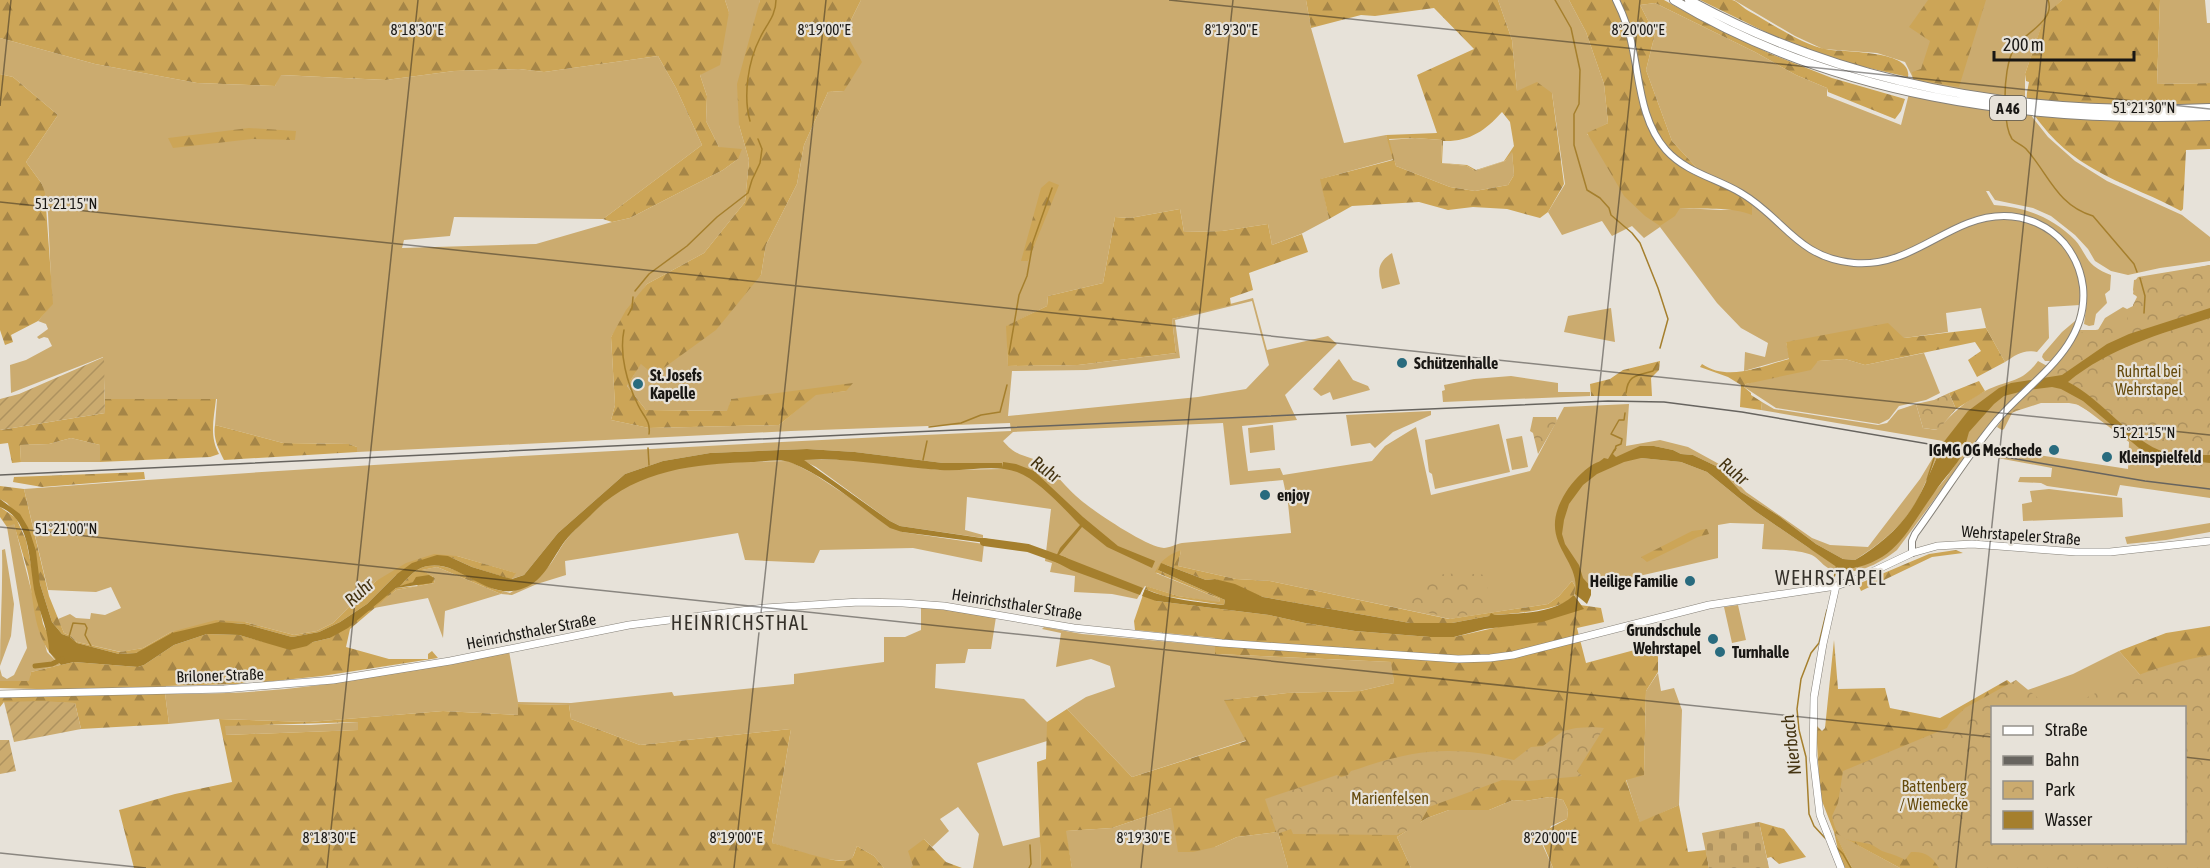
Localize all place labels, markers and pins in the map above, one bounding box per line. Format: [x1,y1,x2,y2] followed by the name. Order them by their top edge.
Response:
[1414,354,1498,372] place label: Schützenhalle
[1395,356,1409,370] marker: Schützenhalle
[650,366,702,402] place label: St. Josefs Kapelle
[631,377,645,391] marker: St. Josefs Kapelle
[1929,441,2042,459] place label: IGMG OG Meschede
[2047,443,2061,457] marker: IGMG OG Meschede
[2119,448,2202,466] place label: Kleinspielfeld
[2100,450,2114,464] marker: Kleinspielfeld
[1277,486,1310,504] place label: enjoy
[1258,488,1272,502] marker: enjoy
[1590,572,1678,590] place label: Heilige Familie
[1683,574,1697,588] marker: Heilige Familie
[1626,621,1702,657] place label: Grundschule Wehrstapel
[1706,632,1720,646] marker: Grundschule Wehrstapel
[1732,643,1789,661] place label: Turnhalle
[1713,645,1727,659] marker: Turnhalle

